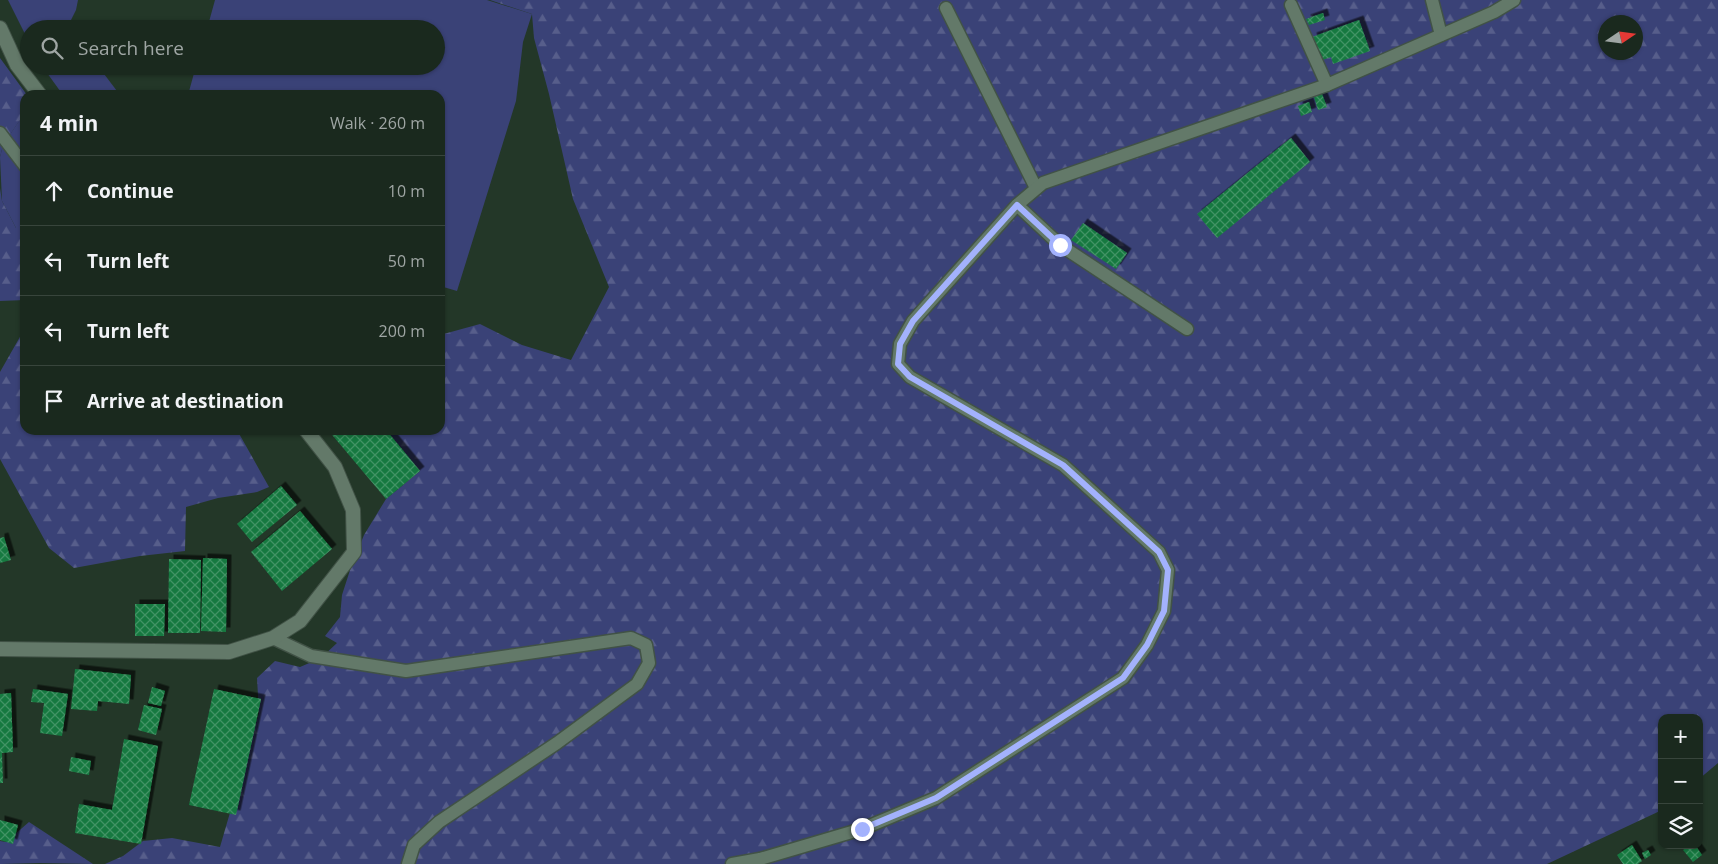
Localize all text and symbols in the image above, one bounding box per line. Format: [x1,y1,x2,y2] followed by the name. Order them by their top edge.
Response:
[1598,15,1643,60] north arrow
[20,20,445,75] search box
[38,34,66,62] icon: search
[78,35,184,61] text: Search here
[40,109,98,137] text: 4 min
[330,112,425,134] text: Walk · 260 m
[40,177,68,205] icon: ahead
[87,178,174,204] text: Continue
[388,180,425,202] text: 10 m
[1049,234,1072,257] route start
[40,247,68,275] icon: left
[87,248,169,274] text: Turn left
[388,250,425,272] text: 50 m
[40,317,68,345] icon: left
[87,318,169,344] text: Turn left
[379,320,425,342] text: 200 m
[40,387,68,415] icon: arrive
[87,388,284,414] text: Arrive at destination
[1658,714,1703,849] map controls
[1658,714,1703,759] button: +
[1658,759,1703,804] button: −
[1658,804,1703,849] button: layers
[851,818,874,841] route end

